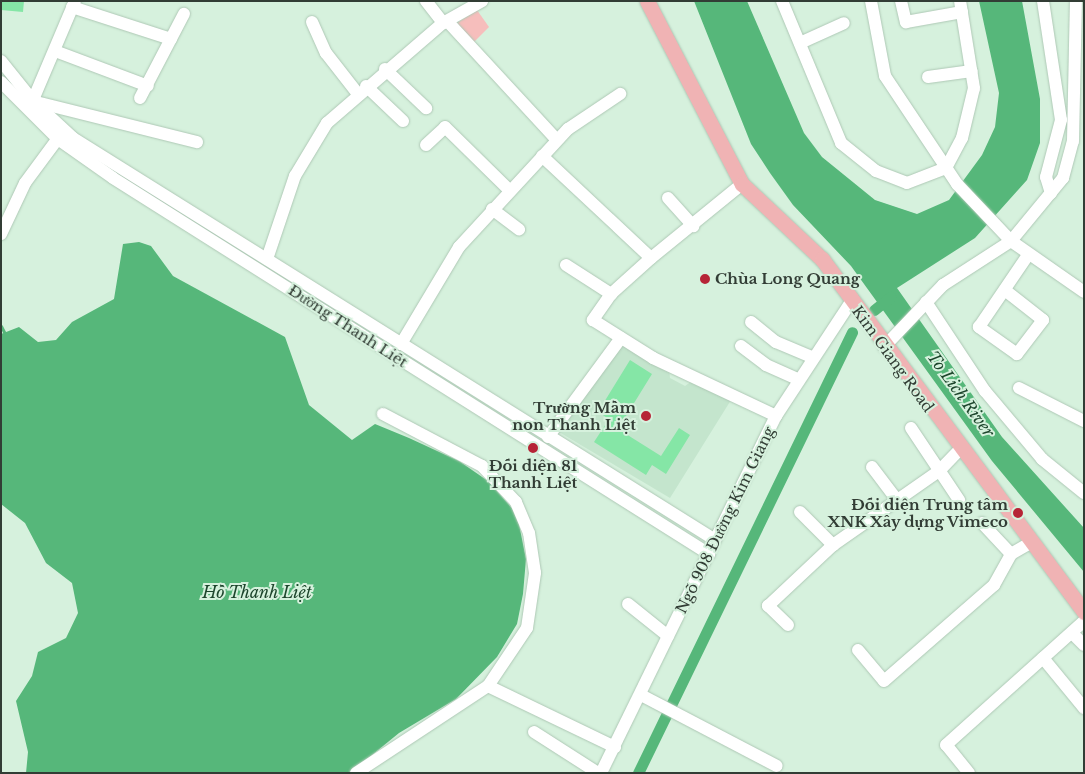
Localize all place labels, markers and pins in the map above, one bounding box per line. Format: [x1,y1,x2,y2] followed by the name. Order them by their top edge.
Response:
[715,270,860,288] place label: Chùa Long Quang
[699,273,711,285] marker: Chùa Long Quang
[512,398,636,433] place label: Trường Mầm non Thanh Liệt
[640,410,652,422] marker: Trường Mầm non Thanh Liệt
[527,442,539,454] marker: Đối diện 81 Thanh Liệt
[489,456,577,491] place label: Đối diện 81 Thanh Liệt
[826,495,1008,530] place label: Đối diện Trung tâm XNK Xây dựng Vimeco
[1012,507,1024,519] marker: Đối diện Trung tâm XNK Xây dựng Vimeco

